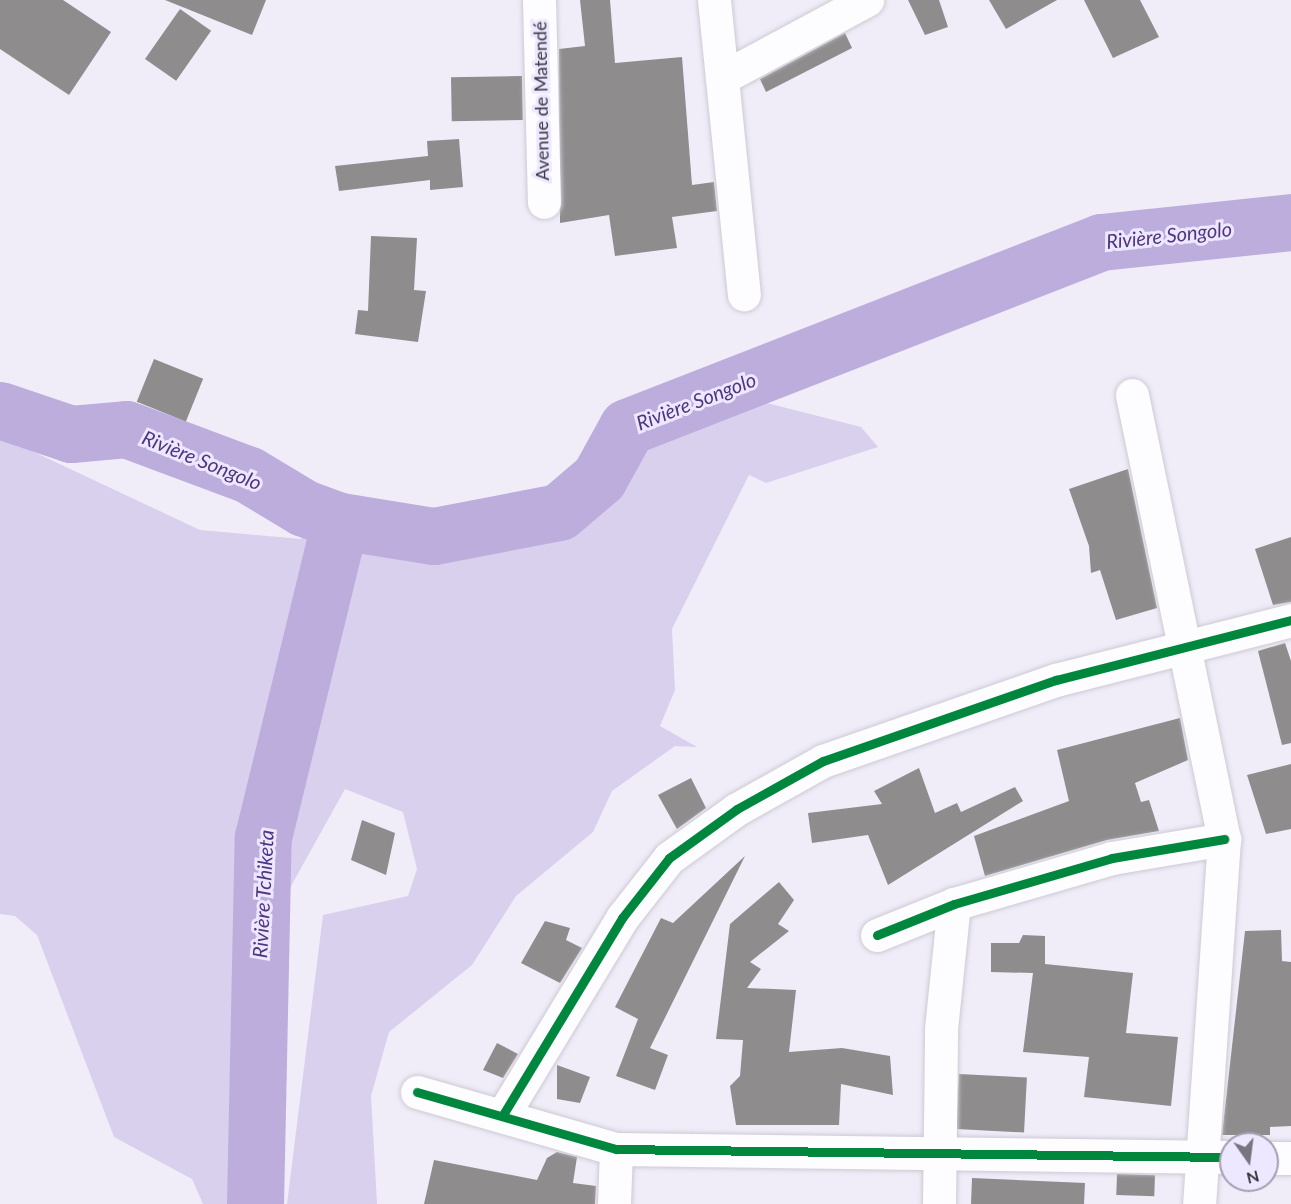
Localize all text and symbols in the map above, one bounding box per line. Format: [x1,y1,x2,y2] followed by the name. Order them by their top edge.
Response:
[529,21,553,181] street label: Avenue de Matendé
[1105,216,1233,254] water label: Rivière Songolo
[633,367,759,435] water label: Rivière Songolo
[139,425,265,495] water label: Rivière Songolo
[248,829,278,959] water label: Rivière Tchiketa
[1219,1132,1279,1192] north arrow
[1245,1167,1261,1189] text: N

